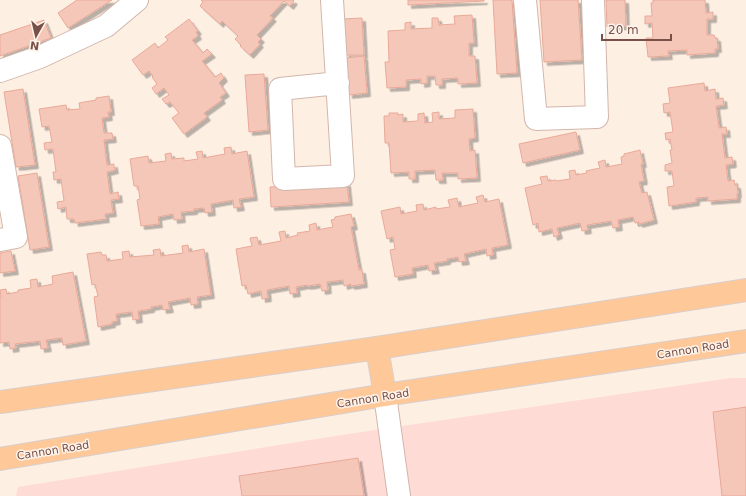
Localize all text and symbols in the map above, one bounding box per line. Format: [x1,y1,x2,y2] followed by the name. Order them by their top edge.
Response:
[16,16,56,56] north arrow
[602,16,671,42] scale bar
[608,23,639,37] text: 20 m
[29,38,40,52] text: N
[656,337,730,362] street label: Cannon Road
[336,386,410,411] street label: Cannon Road
[16,438,90,463] street label: Cannon Road

